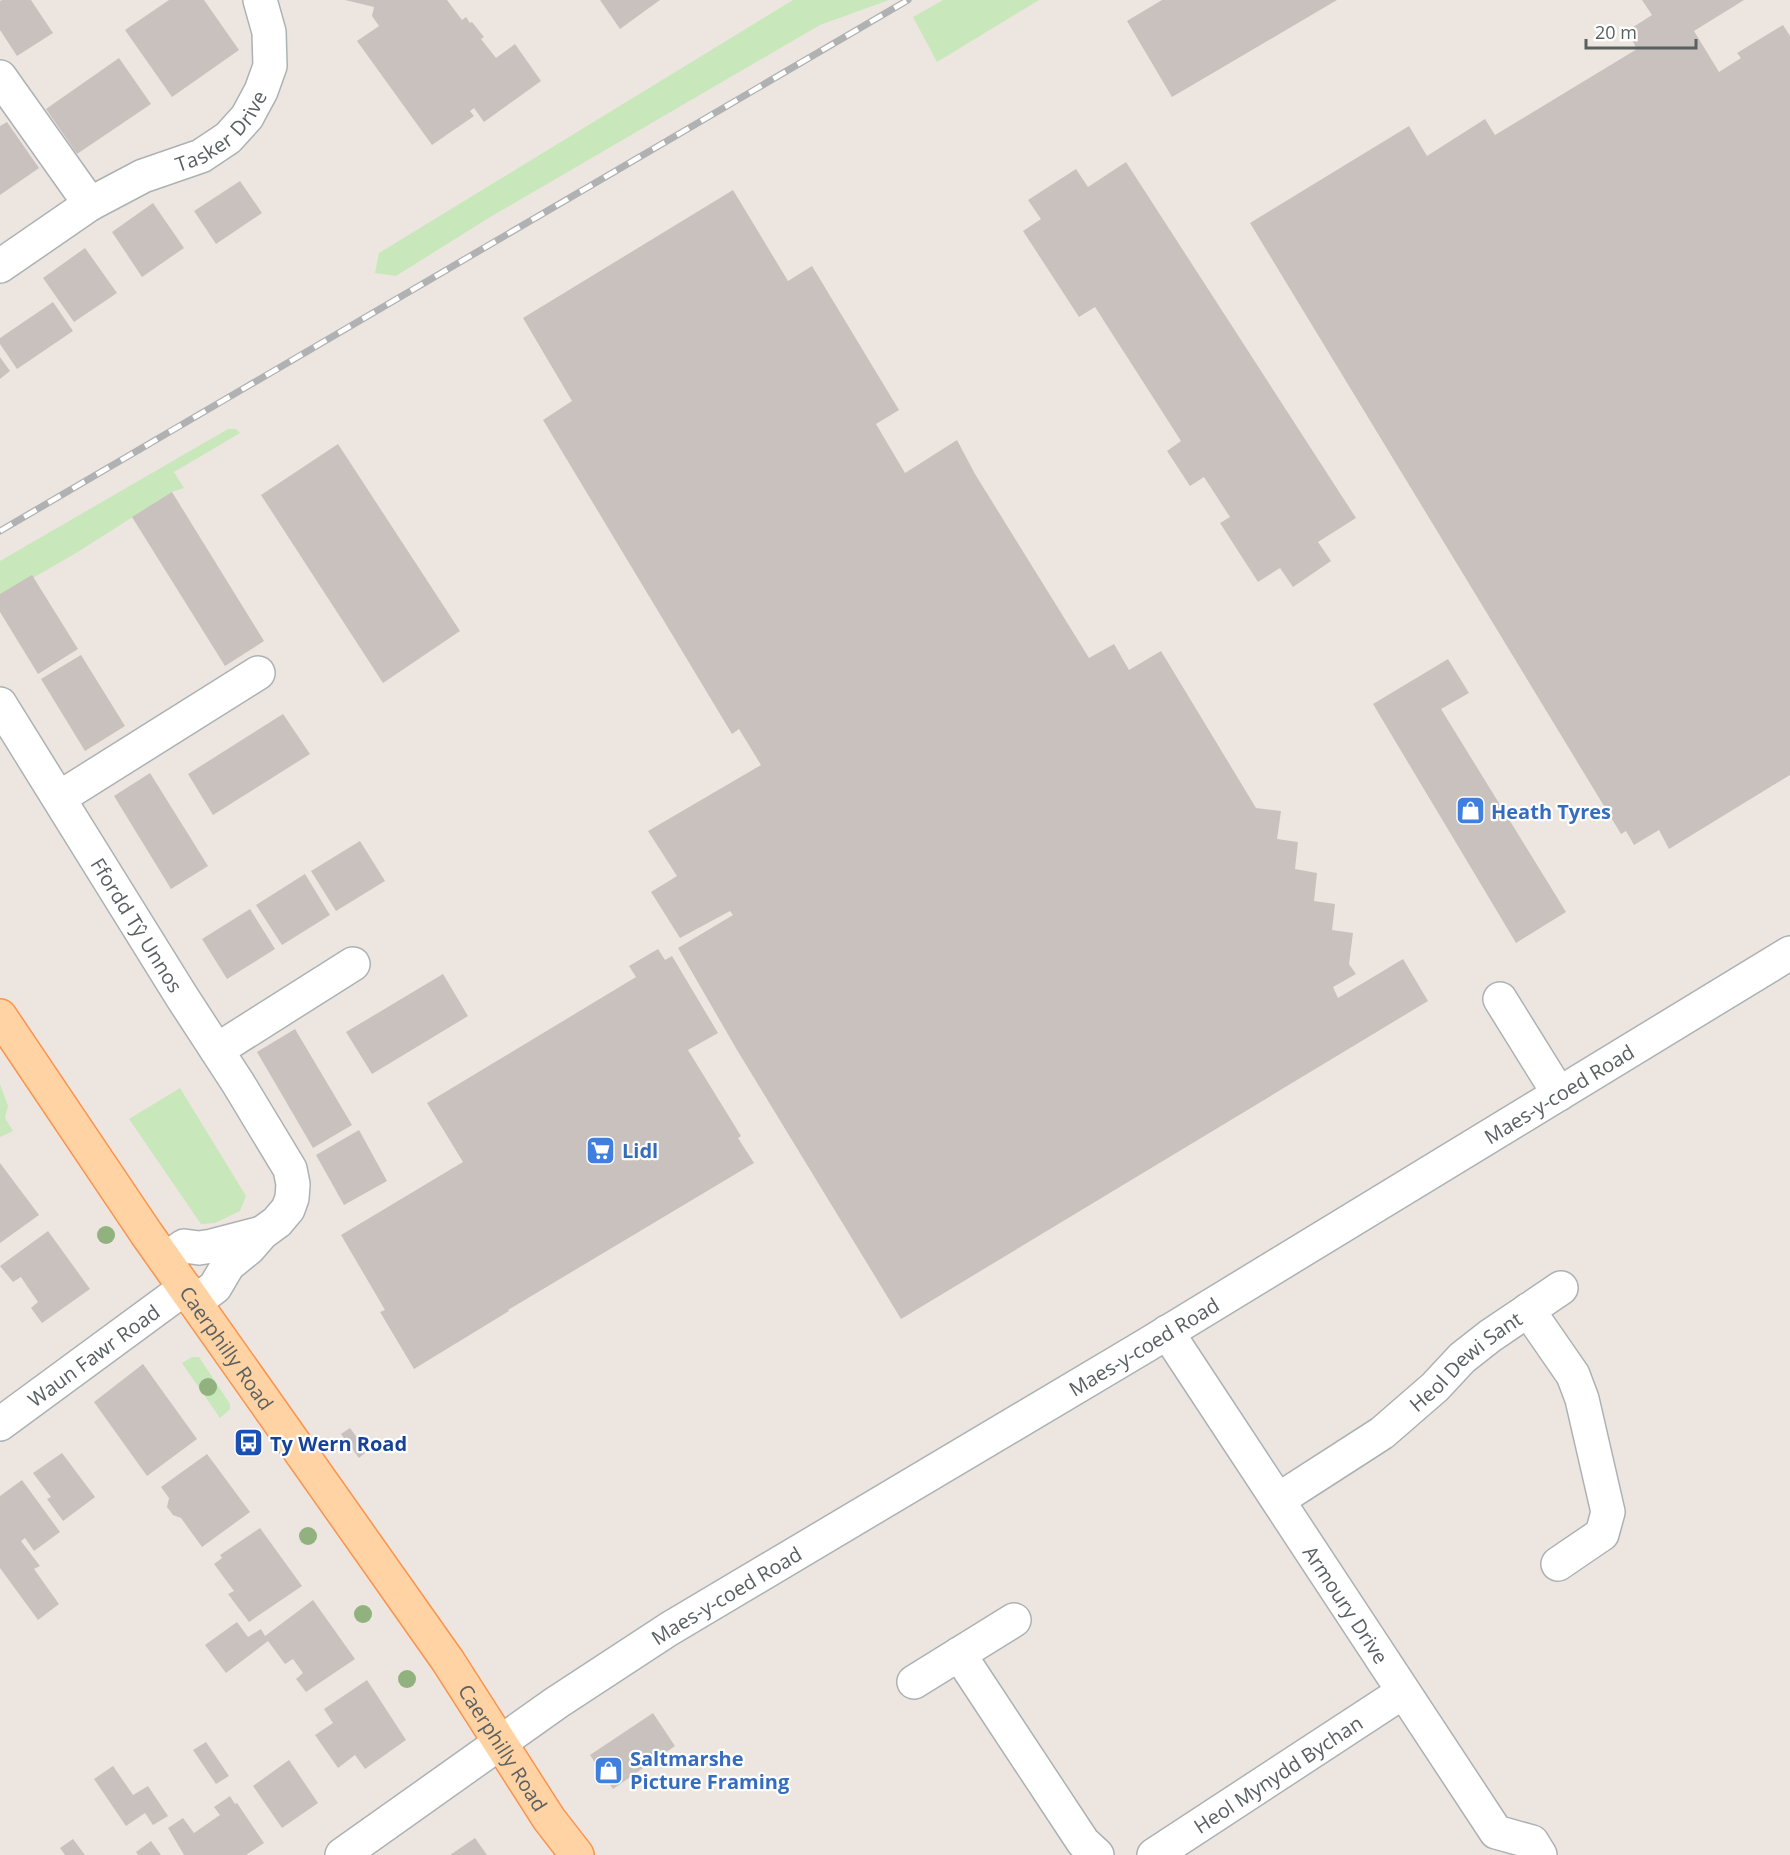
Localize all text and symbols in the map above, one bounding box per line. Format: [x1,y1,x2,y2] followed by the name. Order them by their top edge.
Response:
[1586,12,1696,50] scale bar
[1595,20,1637,44] text: 20 m
[172,85,272,177] street label: Tasker Drive
[1454,795,1486,827] shop icon: Heath Tyres
[1491,798,1611,825] place label: Heath Tyres
[85,852,189,997] street label: Ffordd Tŷ Unnos
[1479,1038,1639,1150] street label: Maes-y-coed Road
[585,1134,617,1166] supermarket icon: Lidl
[622,1137,658,1164] place label: Lidl
[174,1280,280,1415] street label: Caerphilly Road
[1064,1291,1224,1402] street label: Maes-y-coed Road
[22,1298,165,1413] street label: Waun Fawr Road
[1403,1305,1527,1417] street label: Heol Dewi Sant
[233,1427,265,1459] bus stop icon: Ty Wern Road
[270,1430,407,1457] place label: Ty Wern Road
[646,1540,806,1651] street label: Maes-y-coed Road
[1298,1540,1395,1669] street label: Armoury Drive
[453,1679,554,1816] street label: Caerphilly Road
[1188,1709,1367,1839] street label: Heol Mynydd Bychan
[630,1745,790,1795] place label: Saltmarshe Picture Framing
[593,1754,625,1786] shop icon: Saltmarshe Picture Framing

